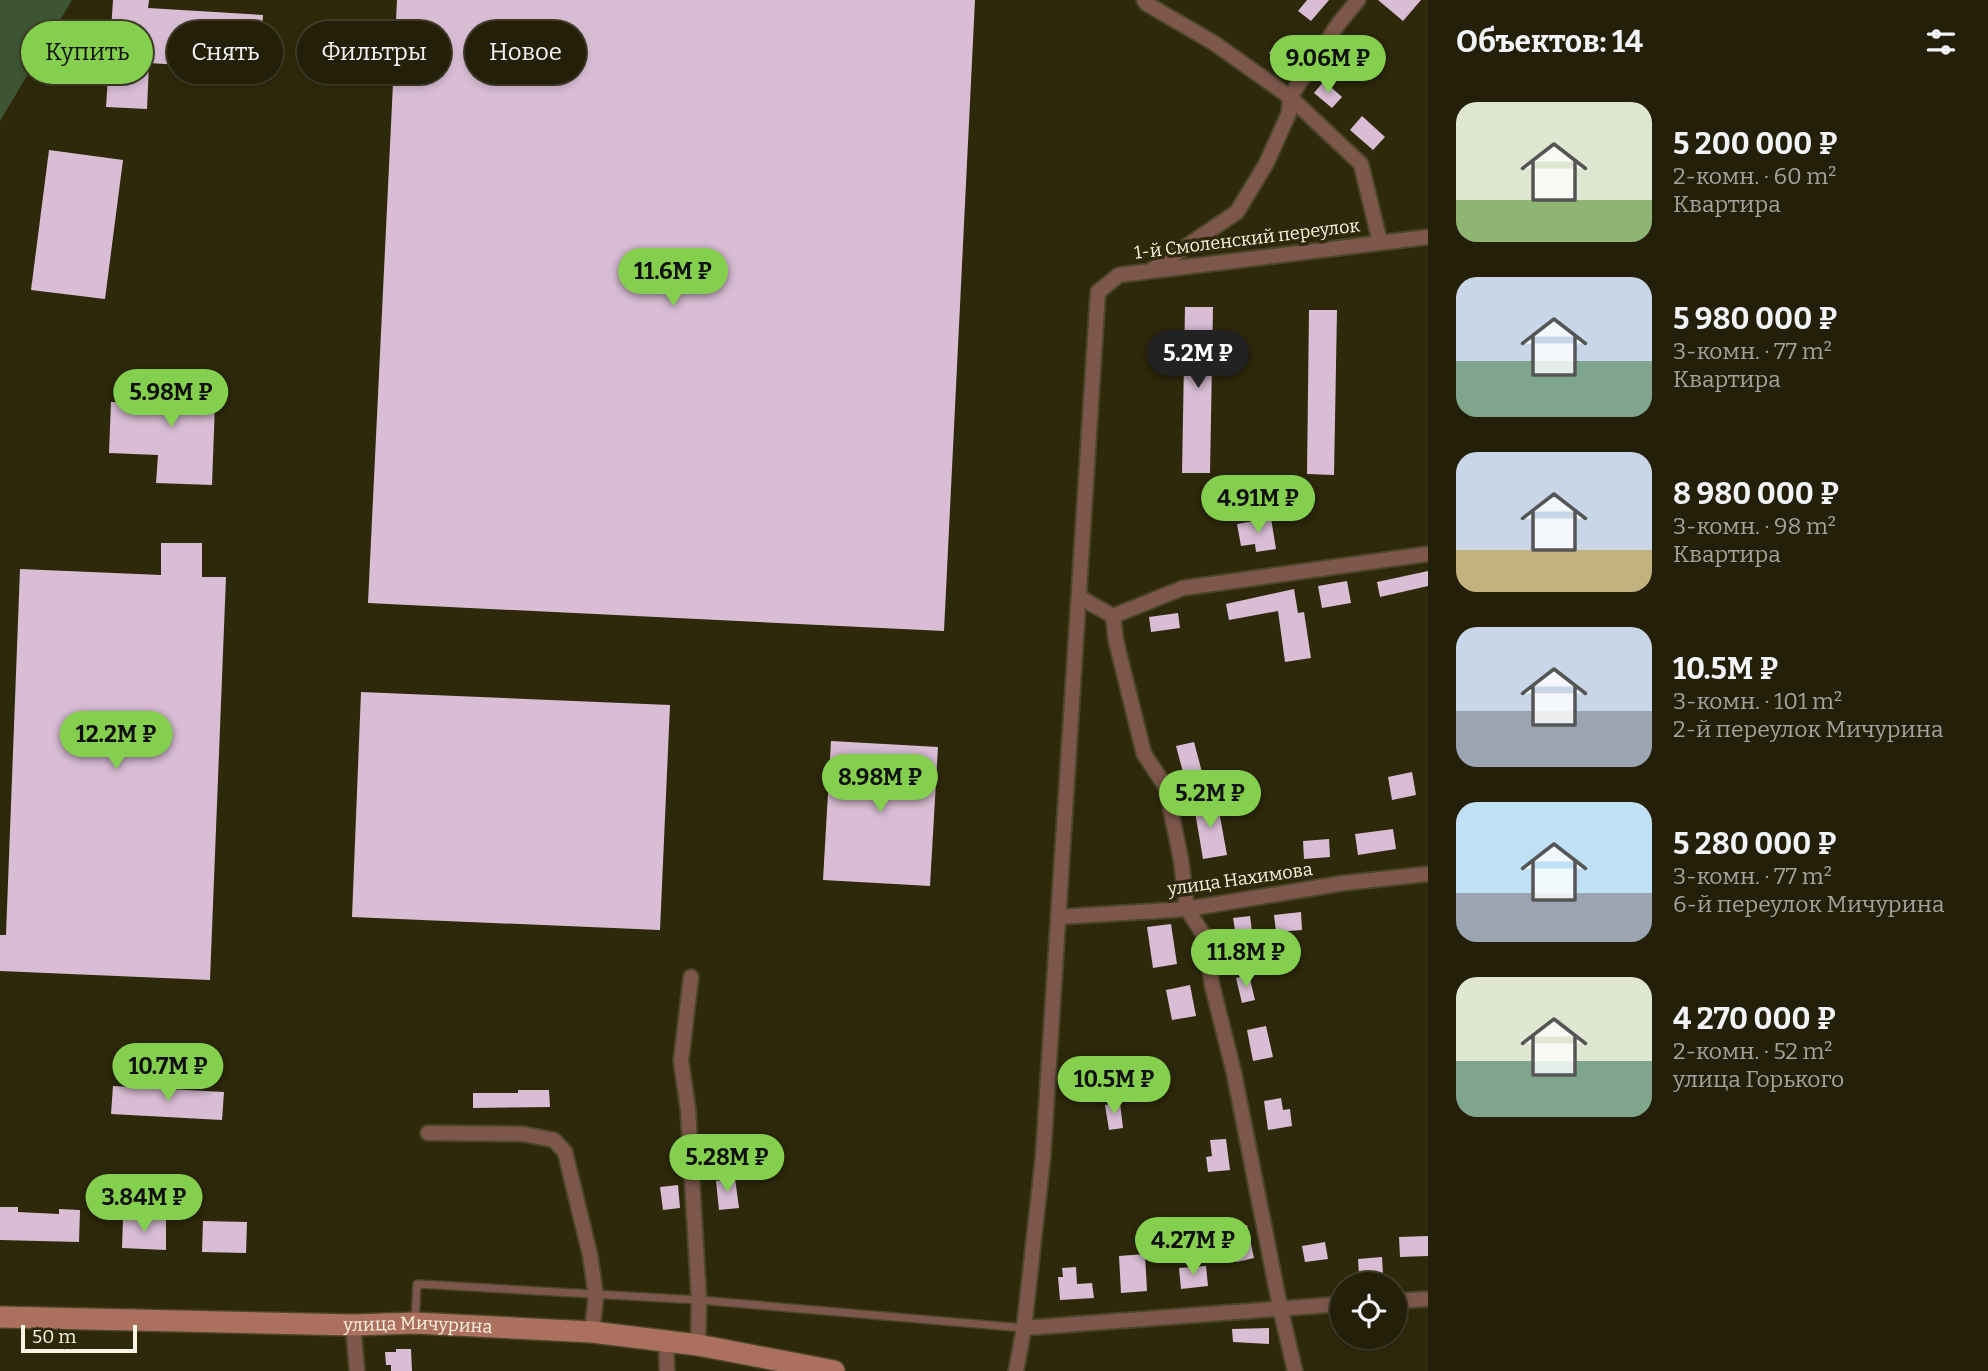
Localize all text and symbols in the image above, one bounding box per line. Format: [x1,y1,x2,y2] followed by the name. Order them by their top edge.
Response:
[21,21,153,84] chip: Купить
[167,21,283,84] chip: Снять
[297,21,451,84] chip: Фильтры
[465,21,586,84] chip: Новое
[1922,23,1960,61] icon: filters
[1456,24,1643,60] text: Объектов: 14
[1263,36,1393,95] pin: 9.06M ₽
[1286,44,1370,72] text: 9.06M ₽
[1673,126,1837,162] text: 5 200 000 ₽
[1512,130,1596,214] icon: home
[1673,162,1836,190] text: 2-комн. · 60 m²
[1673,190,1781,218] text: Квартира
[1133,214,1361,264] street label: 1-й Смоленский переулок
[608,248,738,308] pin: 11.6M ₽
[634,257,712,285] text: 11.6M ₽
[1673,301,1837,337] text: 5 980 000 ₽
[1512,305,1596,389] icon: home
[1141,330,1255,390] pin: 5.2M ₽
[1673,337,1832,365] text: 3-комн. · 77 m²
[1163,339,1233,367] text: 5.2M ₽
[1673,365,1781,393] text: Квартира
[106,370,236,429] pin: 5.98M ₽
[129,378,213,406] text: 5.98M ₽
[1193,476,1323,535] pin: 4.91M ₽
[1673,476,1839,512] text: 8 980 000 ₽
[1512,480,1596,564] icon: home
[1217,484,1299,512] text: 4.91M ₽
[1673,512,1836,540] text: 3-комн. · 98 m²
[1673,540,1781,568] text: Квартира
[1673,651,1778,687] text: 10.5M ₽
[1512,655,1596,739] icon: home
[1673,687,1842,715] text: 3-комн. · 101 m²
[51,712,181,771] pin: 12.2M ₽
[1673,715,1944,743] text: 2-й переулок Мичурина
[76,720,156,748] text: 12.2M ₽
[815,754,945,814] pin: 8.98M ₽
[838,763,922,791] text: 8.98M ₽
[1153,770,1267,830] pin: 5.2M ₽
[1175,779,1245,807] text: 5.2M ₽
[1673,826,1836,862] text: 5 280 000 ₽
[1512,830,1596,914] icon: home
[1165,858,1314,900] street label: улица Нахимова
[1673,862,1832,890] text: 3-комн. · 77 m²
[1673,890,1945,918] text: 6-й переулок Мичурина
[1181,930,1311,989] pin: 11.8M ₽
[1207,938,1285,966] text: 11.8M ₽
[1673,1001,1836,1037] text: 4 270 000 ₽
[1512,1005,1596,1089] icon: home
[1673,1037,1833,1065] text: 2-комн. · 52 m²
[103,1044,233,1103] pin: 10.7M ₽
[128,1052,208,1080] text: 10.7M ₽
[1049,1056,1179,1116] pin: 10.5M ₽
[1074,1065,1154,1093] text: 10.5M ₽
[1673,1065,1844,1093] text: улица Горького
[662,1134,792,1194] pin: 5.28M ₽
[685,1143,769,1171] text: 5.28M ₽
[79,1174,209,1234] pin: 3.84M ₽
[102,1183,186,1211] text: 3.84M ₽
[1128,1218,1258,1277] pin: 4.27M ₽
[1151,1226,1235,1254] text: 4.27M ₽
[1330,1272,1407,1349] map controls
[1330,1272,1407,1349] button: locate
[342,1312,493,1338] street label: улица Мичурина
[21,1322,136,1354] scale bar
[32,1325,76,1348] text: 50 m

